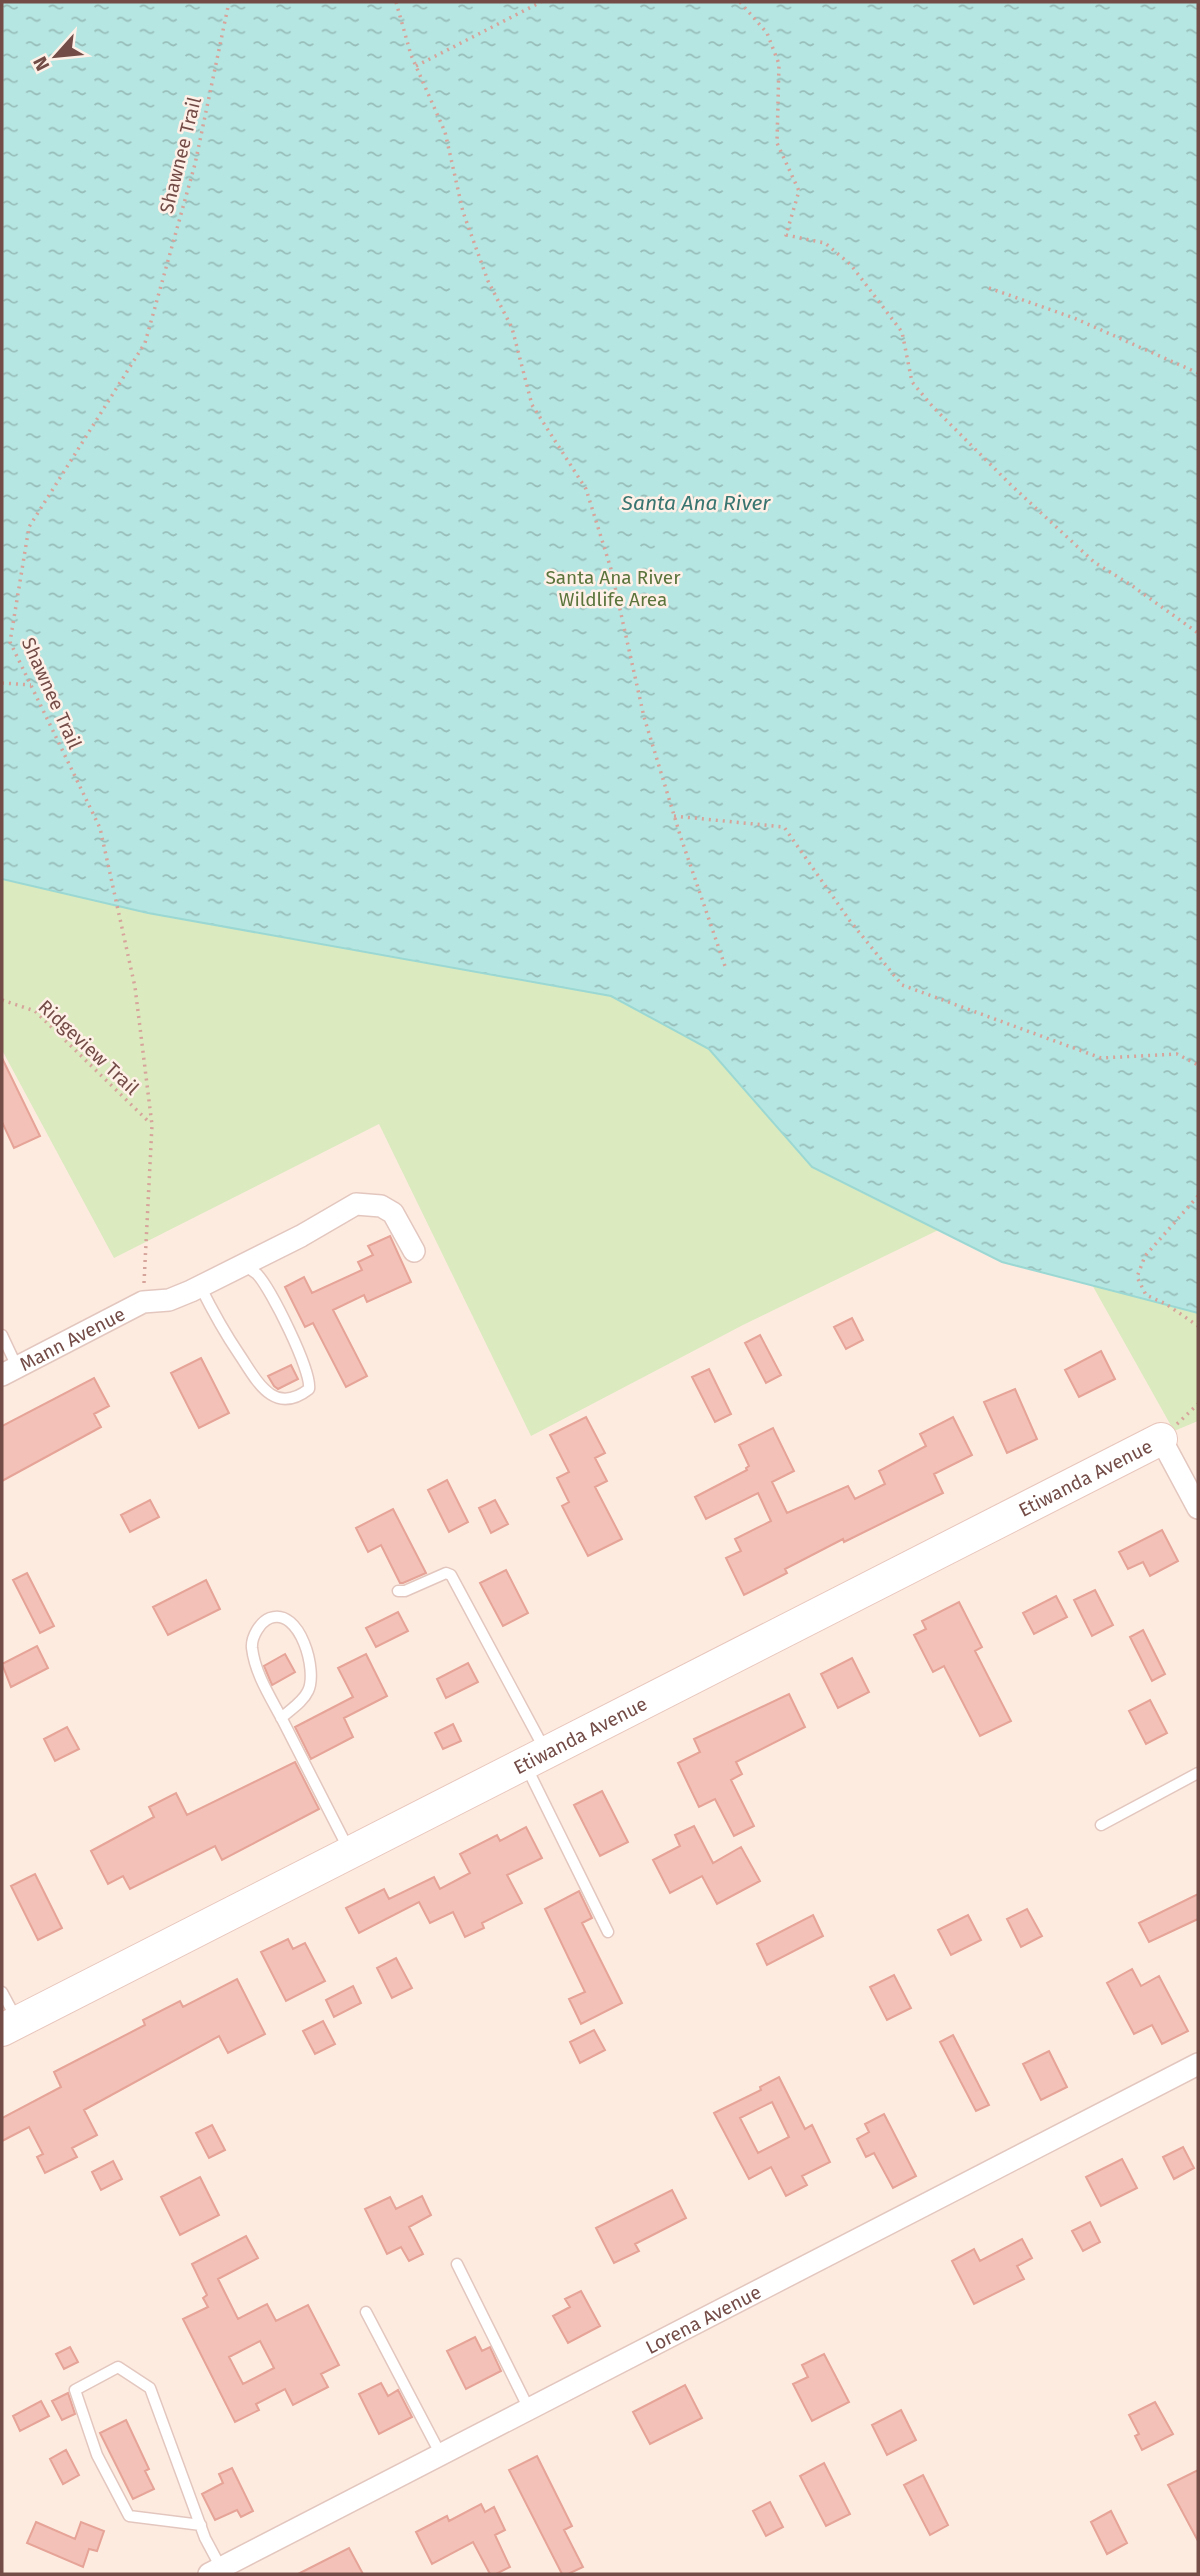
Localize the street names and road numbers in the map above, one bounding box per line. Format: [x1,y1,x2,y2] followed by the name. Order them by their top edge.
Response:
[155,94,206,216] street label: Shawnee Trail
[17,634,87,753] street label: Shawnee Trail
[34,995,144,1100] street label: Ridgeview Trail
[16,1302,129,1376] street label: Mann Avenue
[1015,1434,1156,1522] street label: Etiwanda Avenue
[510,1692,651,1779] street label: Etiwanda Avenue
[642,2280,765,2359] street label: Lorena Avenue

